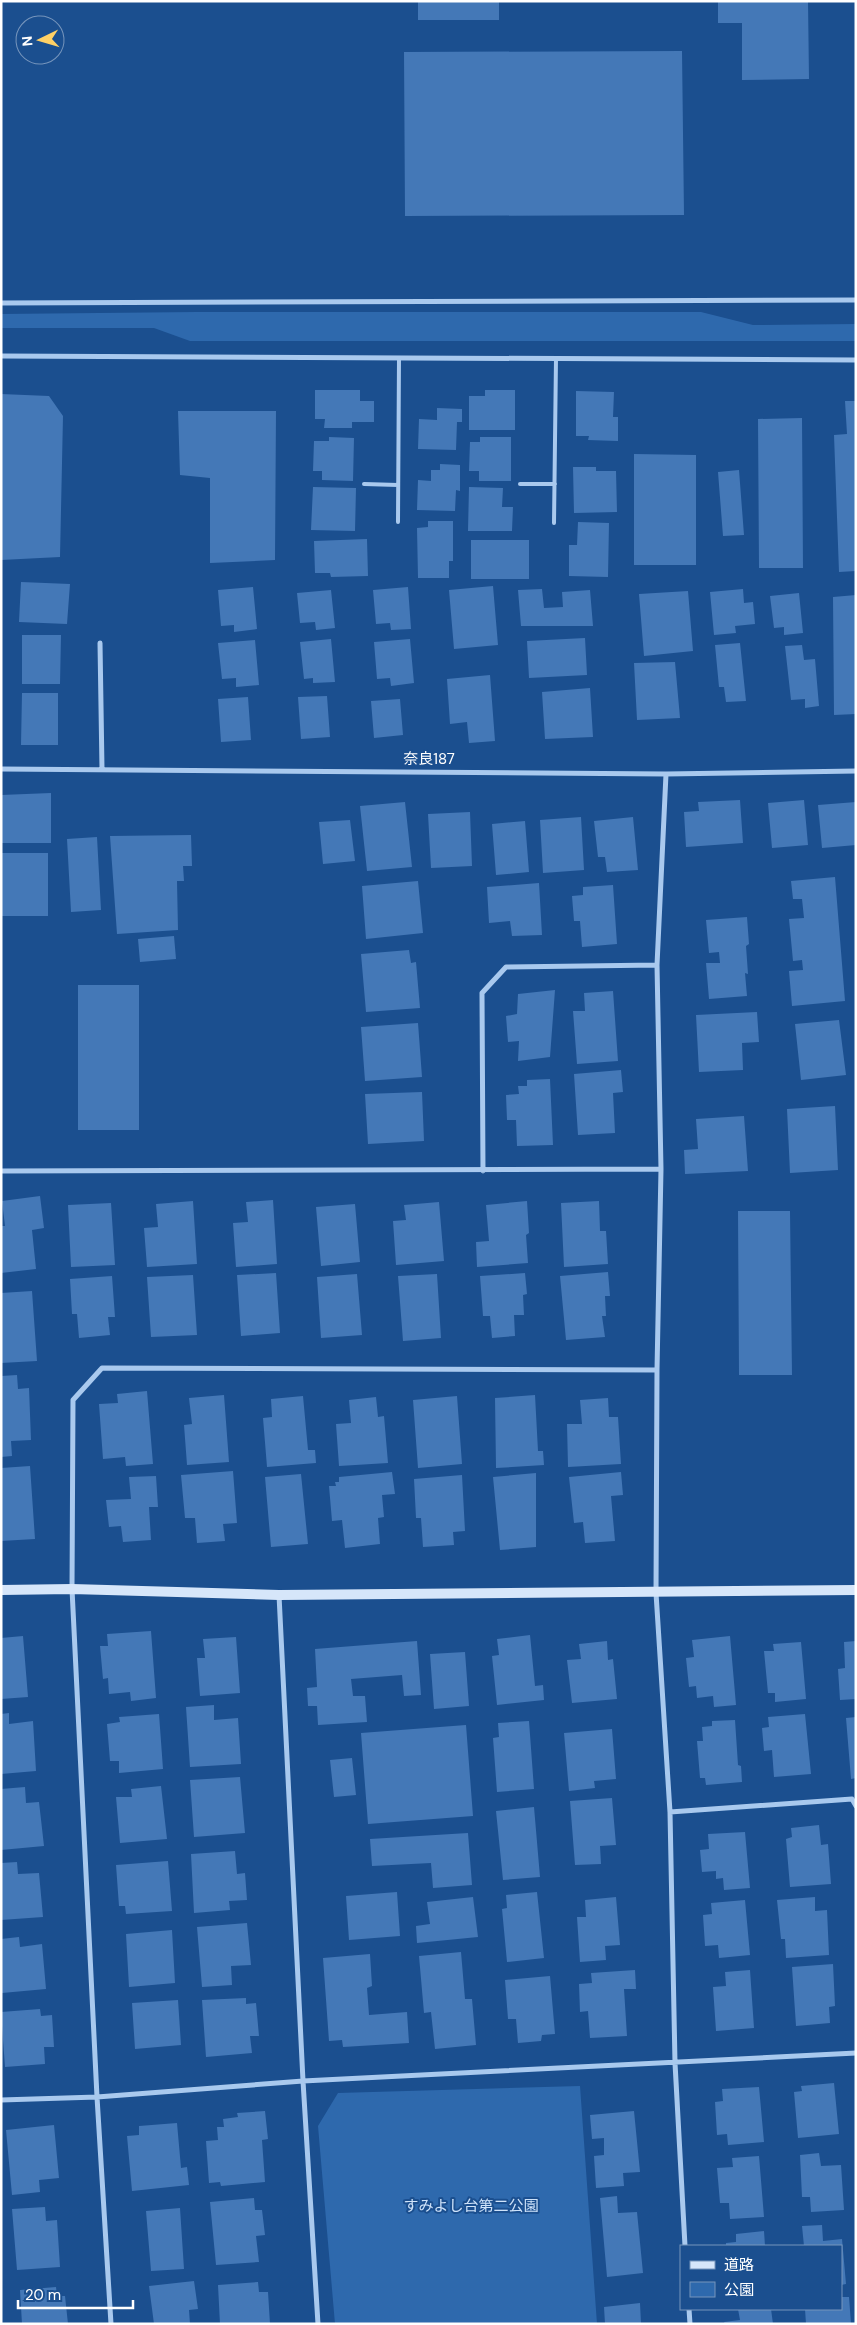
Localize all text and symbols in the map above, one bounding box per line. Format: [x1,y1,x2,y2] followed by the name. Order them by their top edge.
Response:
[15,15,65,65] north arrow
[18,35,36,47] text: N
[403,749,455,769] street label: 奈良187
[403,2196,539,2216] park label: すみよし台第二公園
[680,2245,842,2310] legend
[724,2255,754,2275] text: 道路
[18,2278,132,2310] scale bar
[724,2280,754,2300] text: 公園
[25,2285,61,2305] text: 20 m

